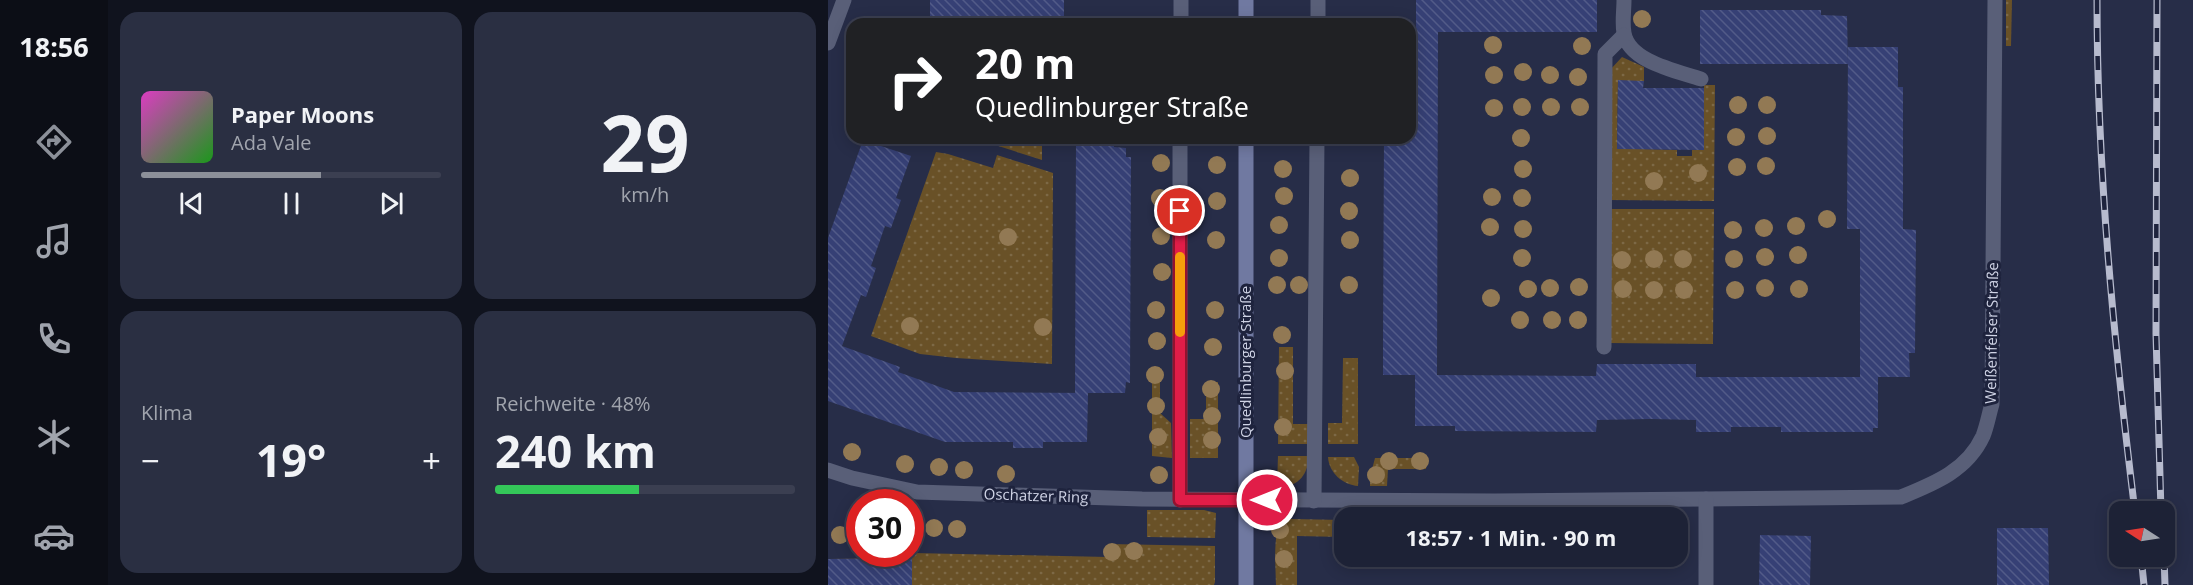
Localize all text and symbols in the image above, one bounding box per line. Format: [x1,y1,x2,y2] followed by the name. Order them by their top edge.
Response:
[19,28,89,65] text: 18:56
[975,34,1075,91] text: 20 m
[876,42,954,120] icon: right
[975,88,1249,125] text: Quedlinburger Straße
[600,89,690,195] text: 29
[231,99,374,129] text: Paper Moons
[33,121,75,163] icon: directions
[231,129,312,156] text: Ada Vale
[621,181,669,208] text: km/h
[1154,185,1205,236] pin
[175,187,208,220] icon: previous
[275,187,308,220] icon: pause
[375,187,408,220] icon: next
[1163,194,1196,227] icon: arrive
[33,220,75,262] icon: music
[1980,262,2002,404] street label: Weißenfelser Straße
[1235,286,1255,438] street label: Quedlinburger Straße
[33,318,75,360] icon: phone
[495,390,651,417] text: Reichweite · 48%
[141,399,193,426] text: Klima
[33,416,75,458] icon: climate
[495,420,656,481] text: 240 km
[256,429,326,490] text: 19°
[141,438,160,483] text: −
[422,438,441,483] text: +
[1235,468,1299,532] position arrow
[983,483,1089,507] street label: Oschatzer Ring
[846,489,924,567] speed limit sign: 30
[2109,501,2175,567] north arrow
[2109,501,2175,567] map controls
[33,515,75,557] icon: car
[1406,522,1616,552] text: 18:57 · 1 Min. · 90 m

